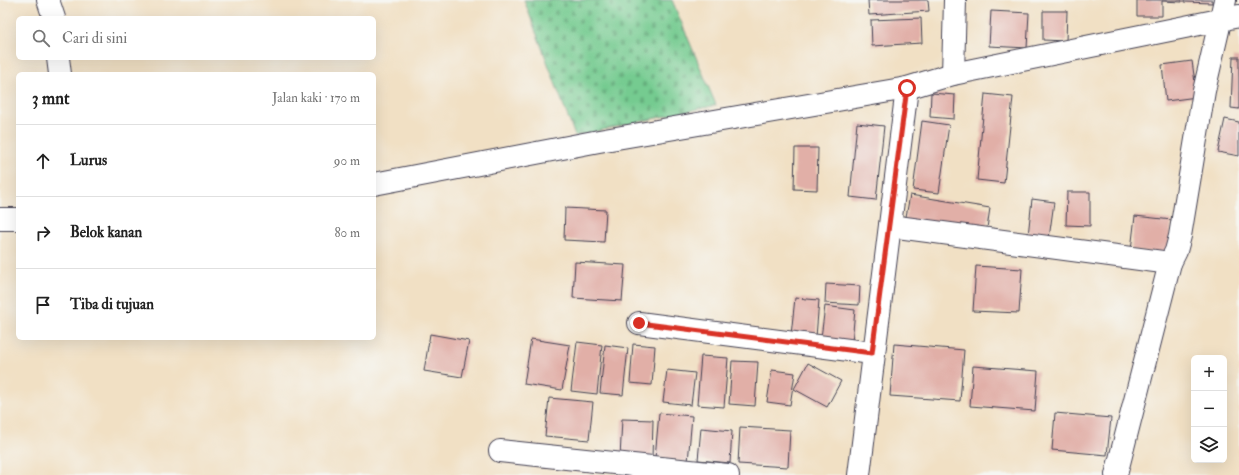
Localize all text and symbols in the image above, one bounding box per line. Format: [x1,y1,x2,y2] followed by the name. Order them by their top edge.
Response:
[16,16,376,60] search box
[30,27,52,49] icon: search
[62,29,127,48] text: Cari di sini
[898,79,916,97] route start
[32,88,69,109] text: 3 mnt
[272,90,360,106] text: Jalan kaki · 170 m
[32,150,54,172] icon: ahead
[70,151,107,170] text: Lurus
[334,153,360,169] text: 90 m
[32,222,54,244] icon: right
[70,223,142,242] text: Belok kanan
[334,225,360,241] text: 80 m
[32,294,54,316] icon: arrive
[70,295,154,314] text: Tiba di tujuan
[630,314,648,332] route end
[1191,355,1227,463] map controls
[1191,355,1227,391] button: +
[1191,391,1227,427] button: −
[1191,427,1227,463] button: layers

